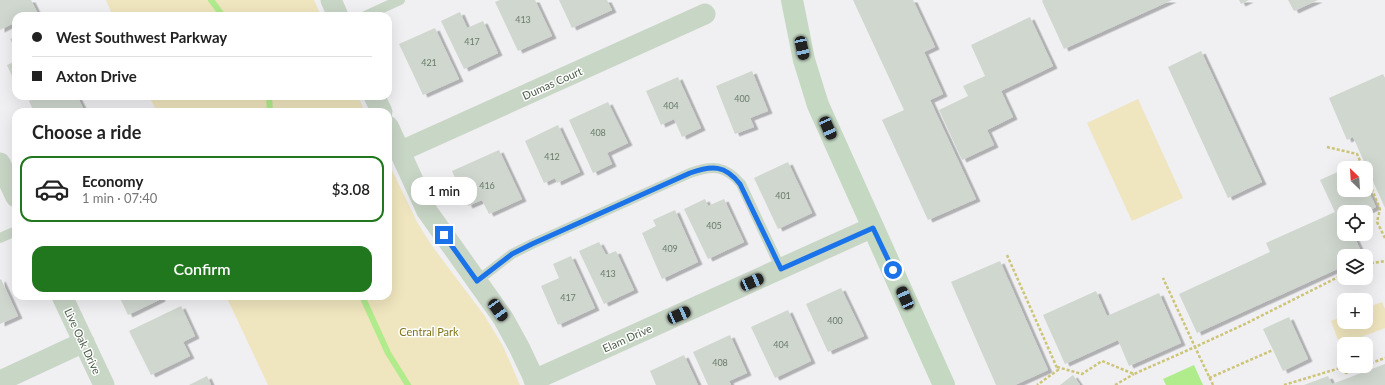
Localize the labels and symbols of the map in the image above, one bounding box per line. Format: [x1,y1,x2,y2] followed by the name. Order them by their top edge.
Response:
[515,14,531,25] house number: 413
[794,35,810,61] car
[464,36,480,47] house number: 417
[421,57,437,68] house number: 421
[520,64,584,102] street label: Dumas Court
[734,93,750,104] house number: 400
[663,100,679,111] house number: 404
[818,115,838,141] car
[590,127,606,138] house number: 408
[544,151,560,162] house number: 412
[1337,161,1373,197] north arrow
[411,177,477,205] callout: 1 min
[479,180,495,191] house number: 416
[775,190,791,201] house number: 401
[706,220,722,231] house number: 405
[435,226,453,244] route end
[662,243,678,254] house number: 409
[884,261,902,279] route start
[600,268,616,279] house number: 413
[739,272,765,292] car
[895,285,915,311] car
[560,292,576,303] house number: 417
[486,297,510,323] car
[666,305,692,325] car
[62,306,104,376] street label: Live Oak Drive
[827,315,843,326] house number: 400
[600,321,654,355] street label: Elam Drive
[399,325,459,338] park label: Central Park
[773,339,789,350] house number: 404
[712,357,728,368] house number: 408

